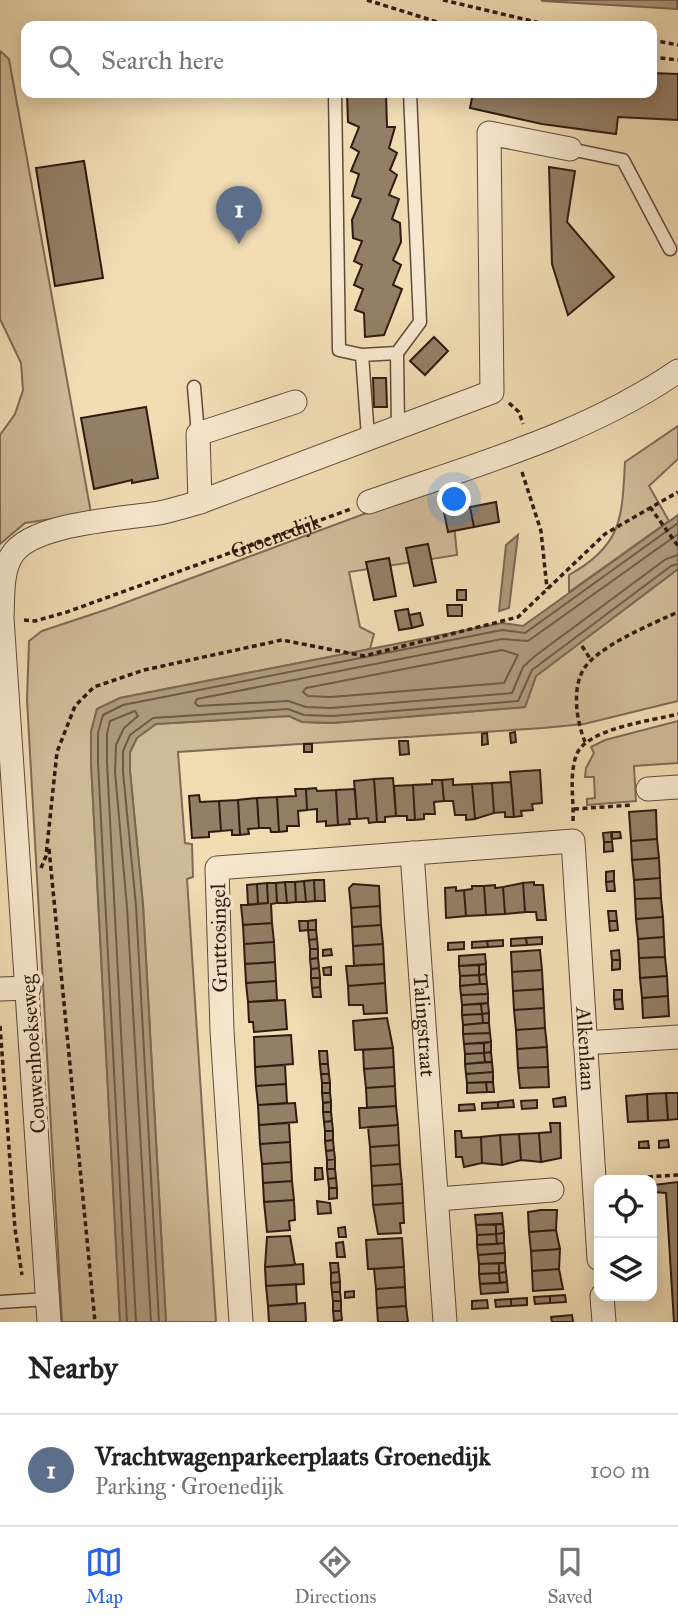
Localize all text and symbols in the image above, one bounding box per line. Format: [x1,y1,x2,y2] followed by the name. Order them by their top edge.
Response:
[21,21,657,98] search box
[45,41,83,79] icon: search
[101,44,224,76] text: Search here
[216,186,262,244] pin: 1
[437,482,471,516] your location
[227,508,324,565] street label: Groenedijk
[205,883,233,993] street label: Gruttosingel
[408,973,441,1078] street label: Talingstraat
[14,974,52,1134] street label: Couwenhoekseweg
[570,1005,602,1092] street label: Alkenlaan
[594,1175,657,1301] map controls
[594,1175,657,1238] button: locate
[594,1238,657,1301] button: layers
[28,1350,118,1386] text: Nearby
[95,1440,491,1472] text: Vrachtwagenparkeerplaats Groenedijk
[46,1456,56,1484] text: 1
[590,1456,650,1484] text: 100 m
[95,1472,284,1500] text: Parking · Groenedijk
[85,1543,123,1608] tab: Map
[294,1543,376,1608] tab: Directions
[547,1543,593,1608] tab: Saved

